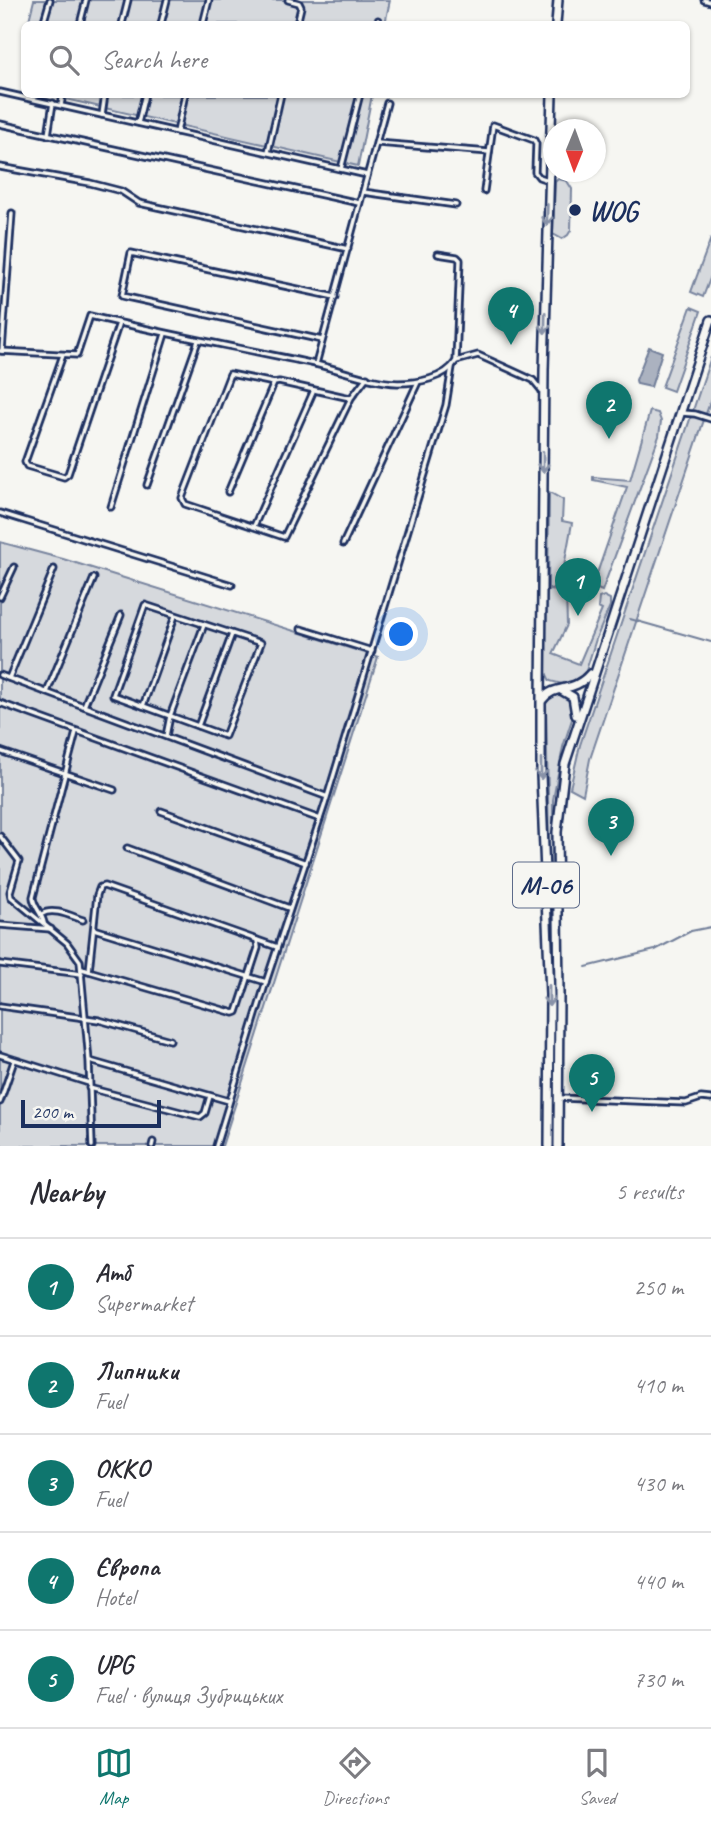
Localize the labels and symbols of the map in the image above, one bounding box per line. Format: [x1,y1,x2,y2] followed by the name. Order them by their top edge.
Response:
[543,119,606,182] north arrow
[589,193,640,228] place label: WOG
[567,202,583,218] marker: WOG
[541,203,554,226] one-way arrow
[488,287,534,345] pin: 4
[538,312,551,335] one-way arrow
[586,381,632,439] pin: 2
[536,450,550,473] one-way arrow
[555,558,601,616] pin: 1
[384,617,418,651] your location
[534,757,548,780] one-way arrow
[588,798,634,856] pin: 3
[513,862,579,908] road number: М-06
[542,984,556,1007] one-way arrow
[569,1054,615,1112] pin: 5
[21,1097,161,1129] scale bar

